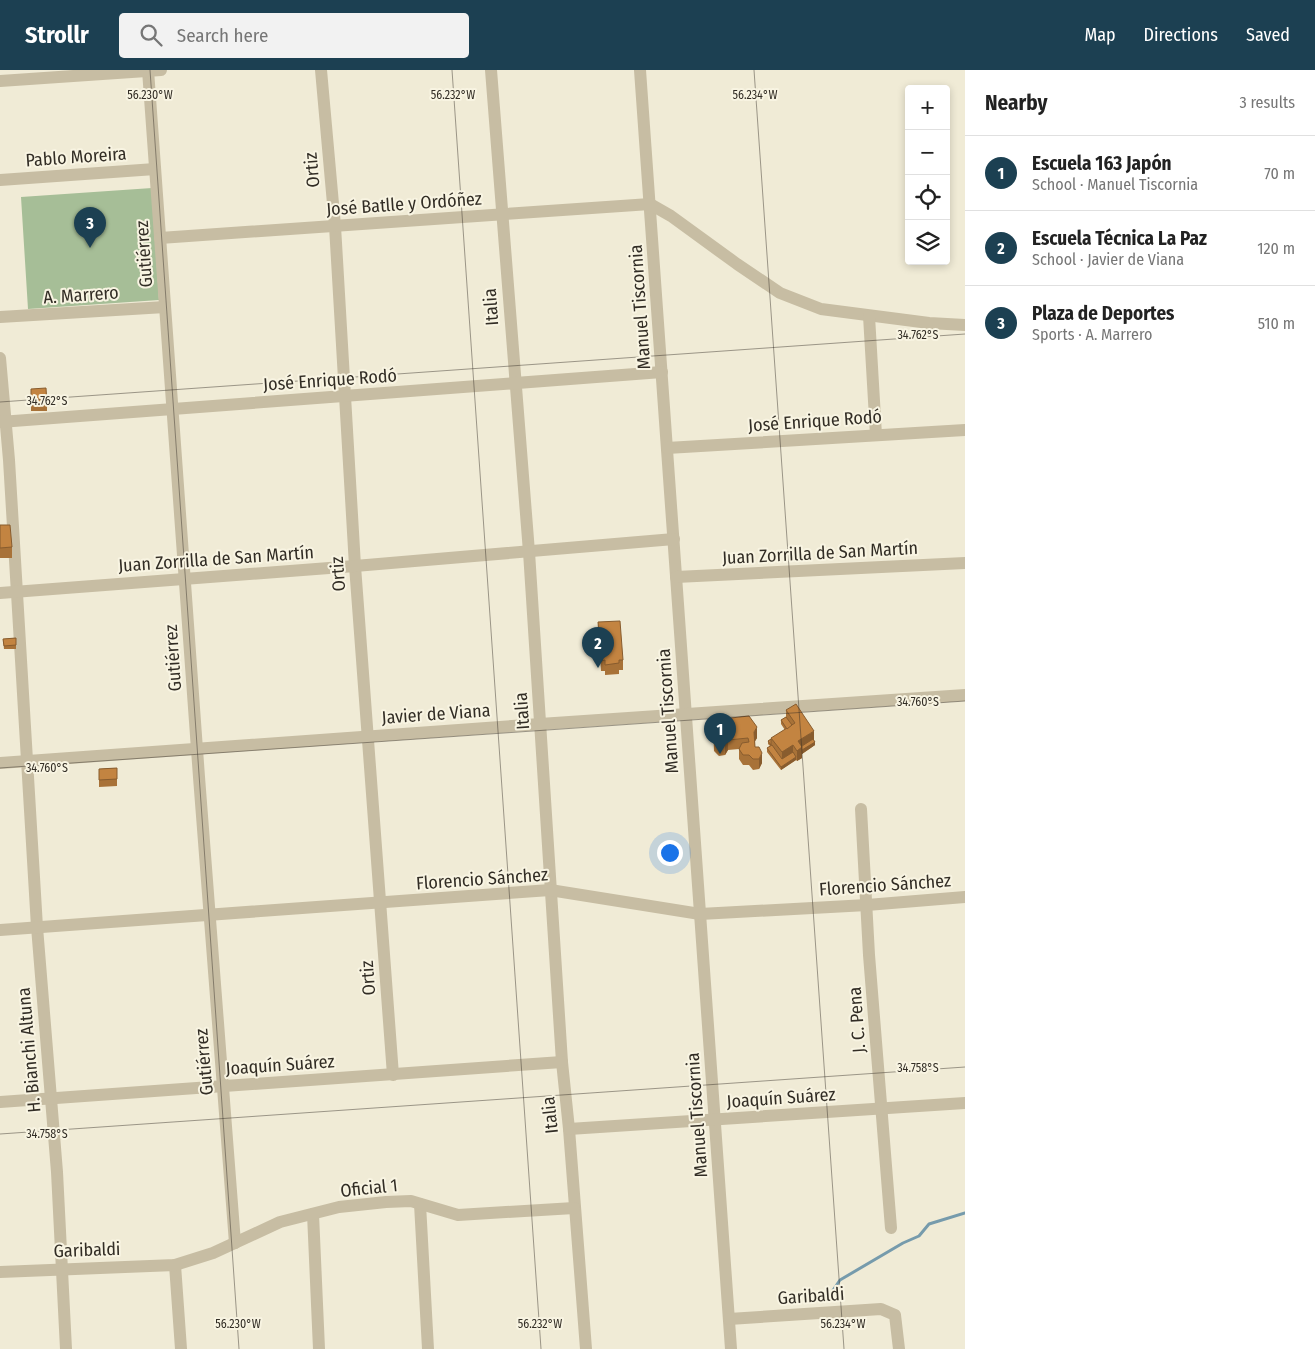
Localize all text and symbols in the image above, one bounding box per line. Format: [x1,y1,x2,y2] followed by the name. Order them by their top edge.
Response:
[119,13,469,58] search box
[25,21,89,49] text: Strollr
[137,21,165,49] icon: search
[177,24,268,47] text: Search here
[1084,24,1116,46] text: Map
[1144,24,1218,46] text: Directions
[1246,24,1290,46] text: Saved
[905,85,950,265] map controls
[905,85,950,130] button: +
[127,88,173,102] text: 56.230°W
[431,88,475,102] text: 56.232°W
[732,88,778,102] text: 56.234°W
[985,90,1047,116] text: Nearby
[1239,93,1295,112] text: 3 results
[905,130,950,175] button: −
[25,142,127,172] street label: Pablo Moreira
[300,152,324,188] street label: Ortiz
[1032,152,1171,175] text: Escuela 163 Japón
[998,164,1004,183] text: 1
[1264,164,1295,183] text: 70 m
[905,175,950,220] button: locate
[1032,175,1198,194] text: School · Manuel Tiscornia
[325,188,483,220] street label: José Batlle y Ordóñez
[74,207,106,248] pin: 3
[131,220,157,288] street label: Gutiérrez
[905,220,950,265] button: layers
[1032,227,1207,250] text: Escuela Técnica La Paz
[997,239,1005,258] text: 2
[1257,239,1295,258] text: 120 m
[625,244,655,370] street label: Manuel Tiscornia
[1032,250,1184,269] text: School · Javier de Viana
[43,281,119,309] street label: A. Marrero
[479,287,503,326] street label: Italia
[1032,302,1174,325] text: Plaza de Deportes
[997,314,1005,333] text: 3
[1258,314,1295,333] text: 510 m
[1032,325,1152,344] text: Sports · A. Marrero
[897,328,939,342] text: 34.762°S
[262,364,398,396] street label: José Enrique Rodó
[26,394,68,408] text: 34.762°S
[747,405,883,437] street label: José Enrique Rodó
[722,537,918,569] street label: Juan Zorrilla de San Martín
[117,541,315,577] street label: Juan Zorrilla de San Martín
[326,556,350,592] street label: Ortiz
[160,624,186,692] street label: Gutiérrez
[582,627,614,668] pin: 2
[653,648,683,774] street label: Manuel Tiscornia
[510,691,534,730] street label: Italia
[897,695,939,709] text: 34.760°S
[381,699,491,729] street label: Javier de Viana
[704,713,736,754] pin: 1
[26,761,68,775] text: 34.760°S
[657,840,683,866] your location
[415,863,549,895] street label: Florencio Sánchez
[818,869,952,901] street label: Florencio Sánchez
[356,960,380,996] street label: Ortiz
[13,986,45,1113] street label: H. Bianchi Altuna
[844,986,870,1054] street label: J. C. Pena
[190,1028,218,1096] street label: Gutiérrez
[225,1050,335,1080] street label: Joaquín Suárez
[682,1052,712,1178] street label: Manuel Tiscornia
[897,1061,939,1075] text: 34.758°S
[726,1083,836,1113] street label: Joaquín Suárez
[537,1095,563,1135] street label: Italia
[26,1127,68,1141] text: 34.758°S
[339,1174,399,1202] street label: Oficial 1
[53,1238,121,1262] street label: Garibaldi
[777,1283,845,1309] street label: Garibaldi
[215,1317,261,1331] text: 56.230°W
[518,1317,562,1331] text: 56.232°W
[820,1317,866,1331] text: 56.234°W

